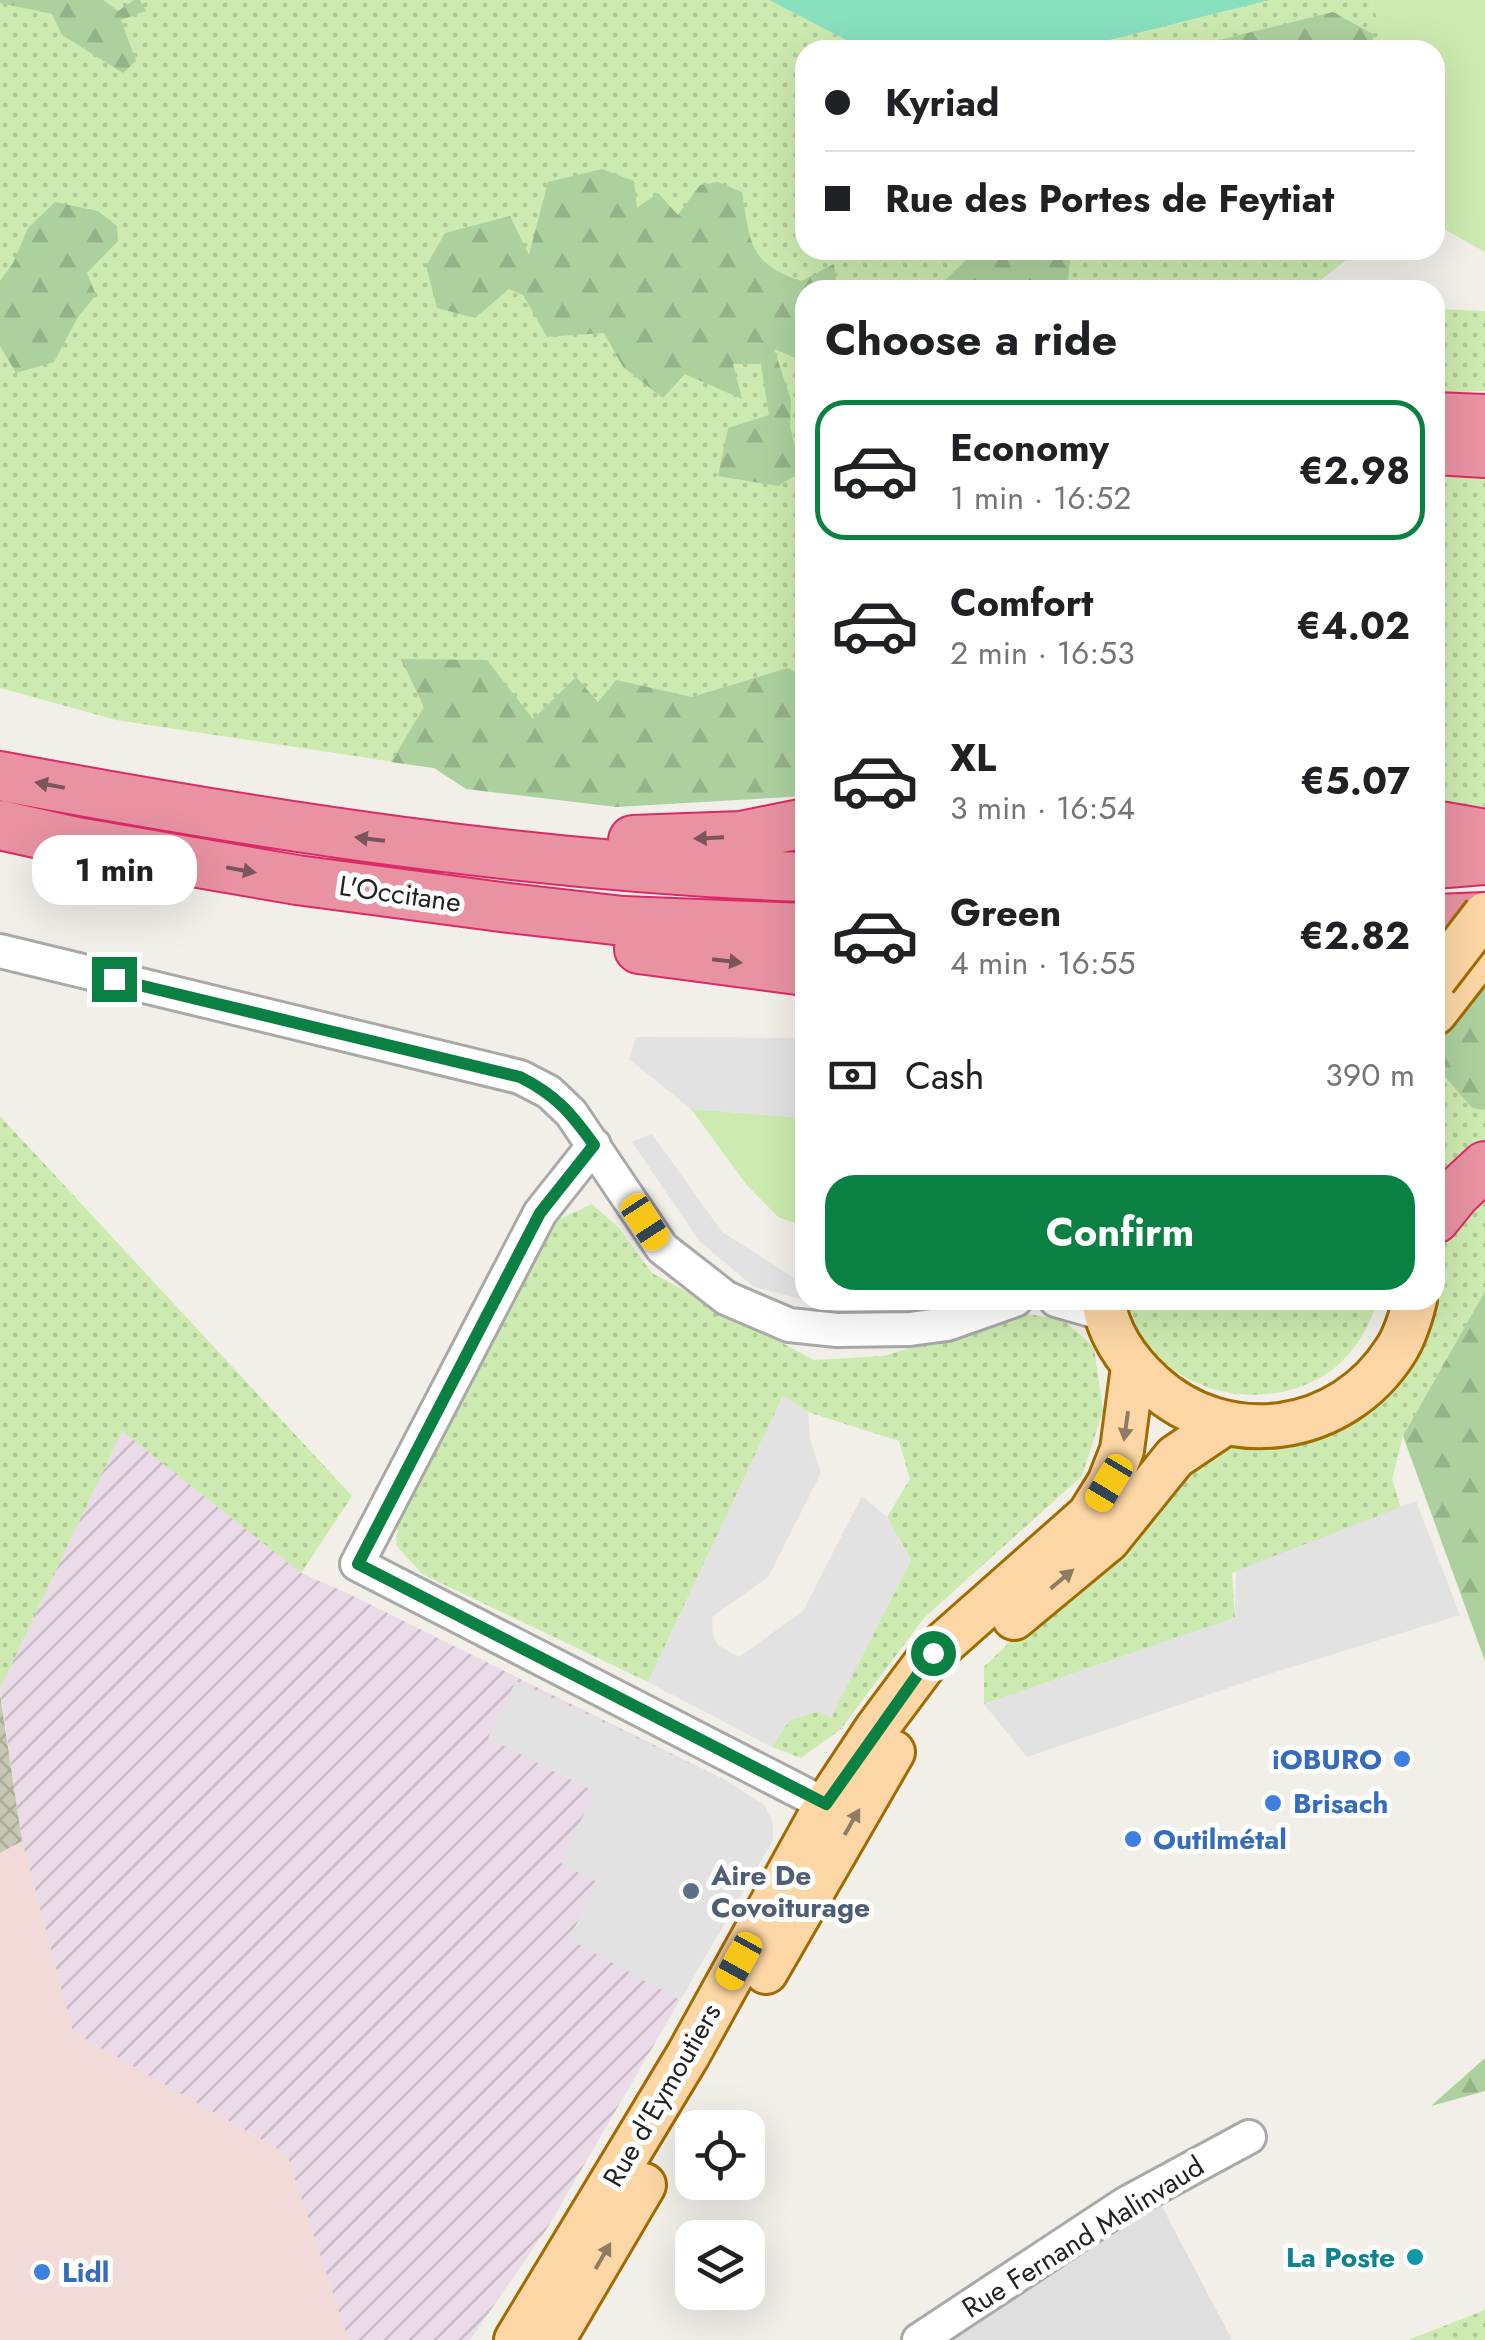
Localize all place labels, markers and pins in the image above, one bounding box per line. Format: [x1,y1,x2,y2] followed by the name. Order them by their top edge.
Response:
[1272,1739,1382,1780] place label: iOBURO
[1391,1748,1413,1770] marker: iOBURO
[1293,1783,1388,1824] place label: Brisach
[1262,1792,1284,1814] marker: Brisach
[1153,1819,1287,1860] place label: Outilmétal
[1122,1828,1144,1850] marker: Outilmétal
[710,1855,870,1928] place label: Aire De Covoiturage
[680,1880,702,1902] marker: Aire De Covoiturage
[1286,2237,1395,2278] place label: La Poste
[1404,2246,1426,2268] marker: La Poste
[62,2252,109,2293] place label: Lidl
[31,2261,53,2283] marker: Lidl

